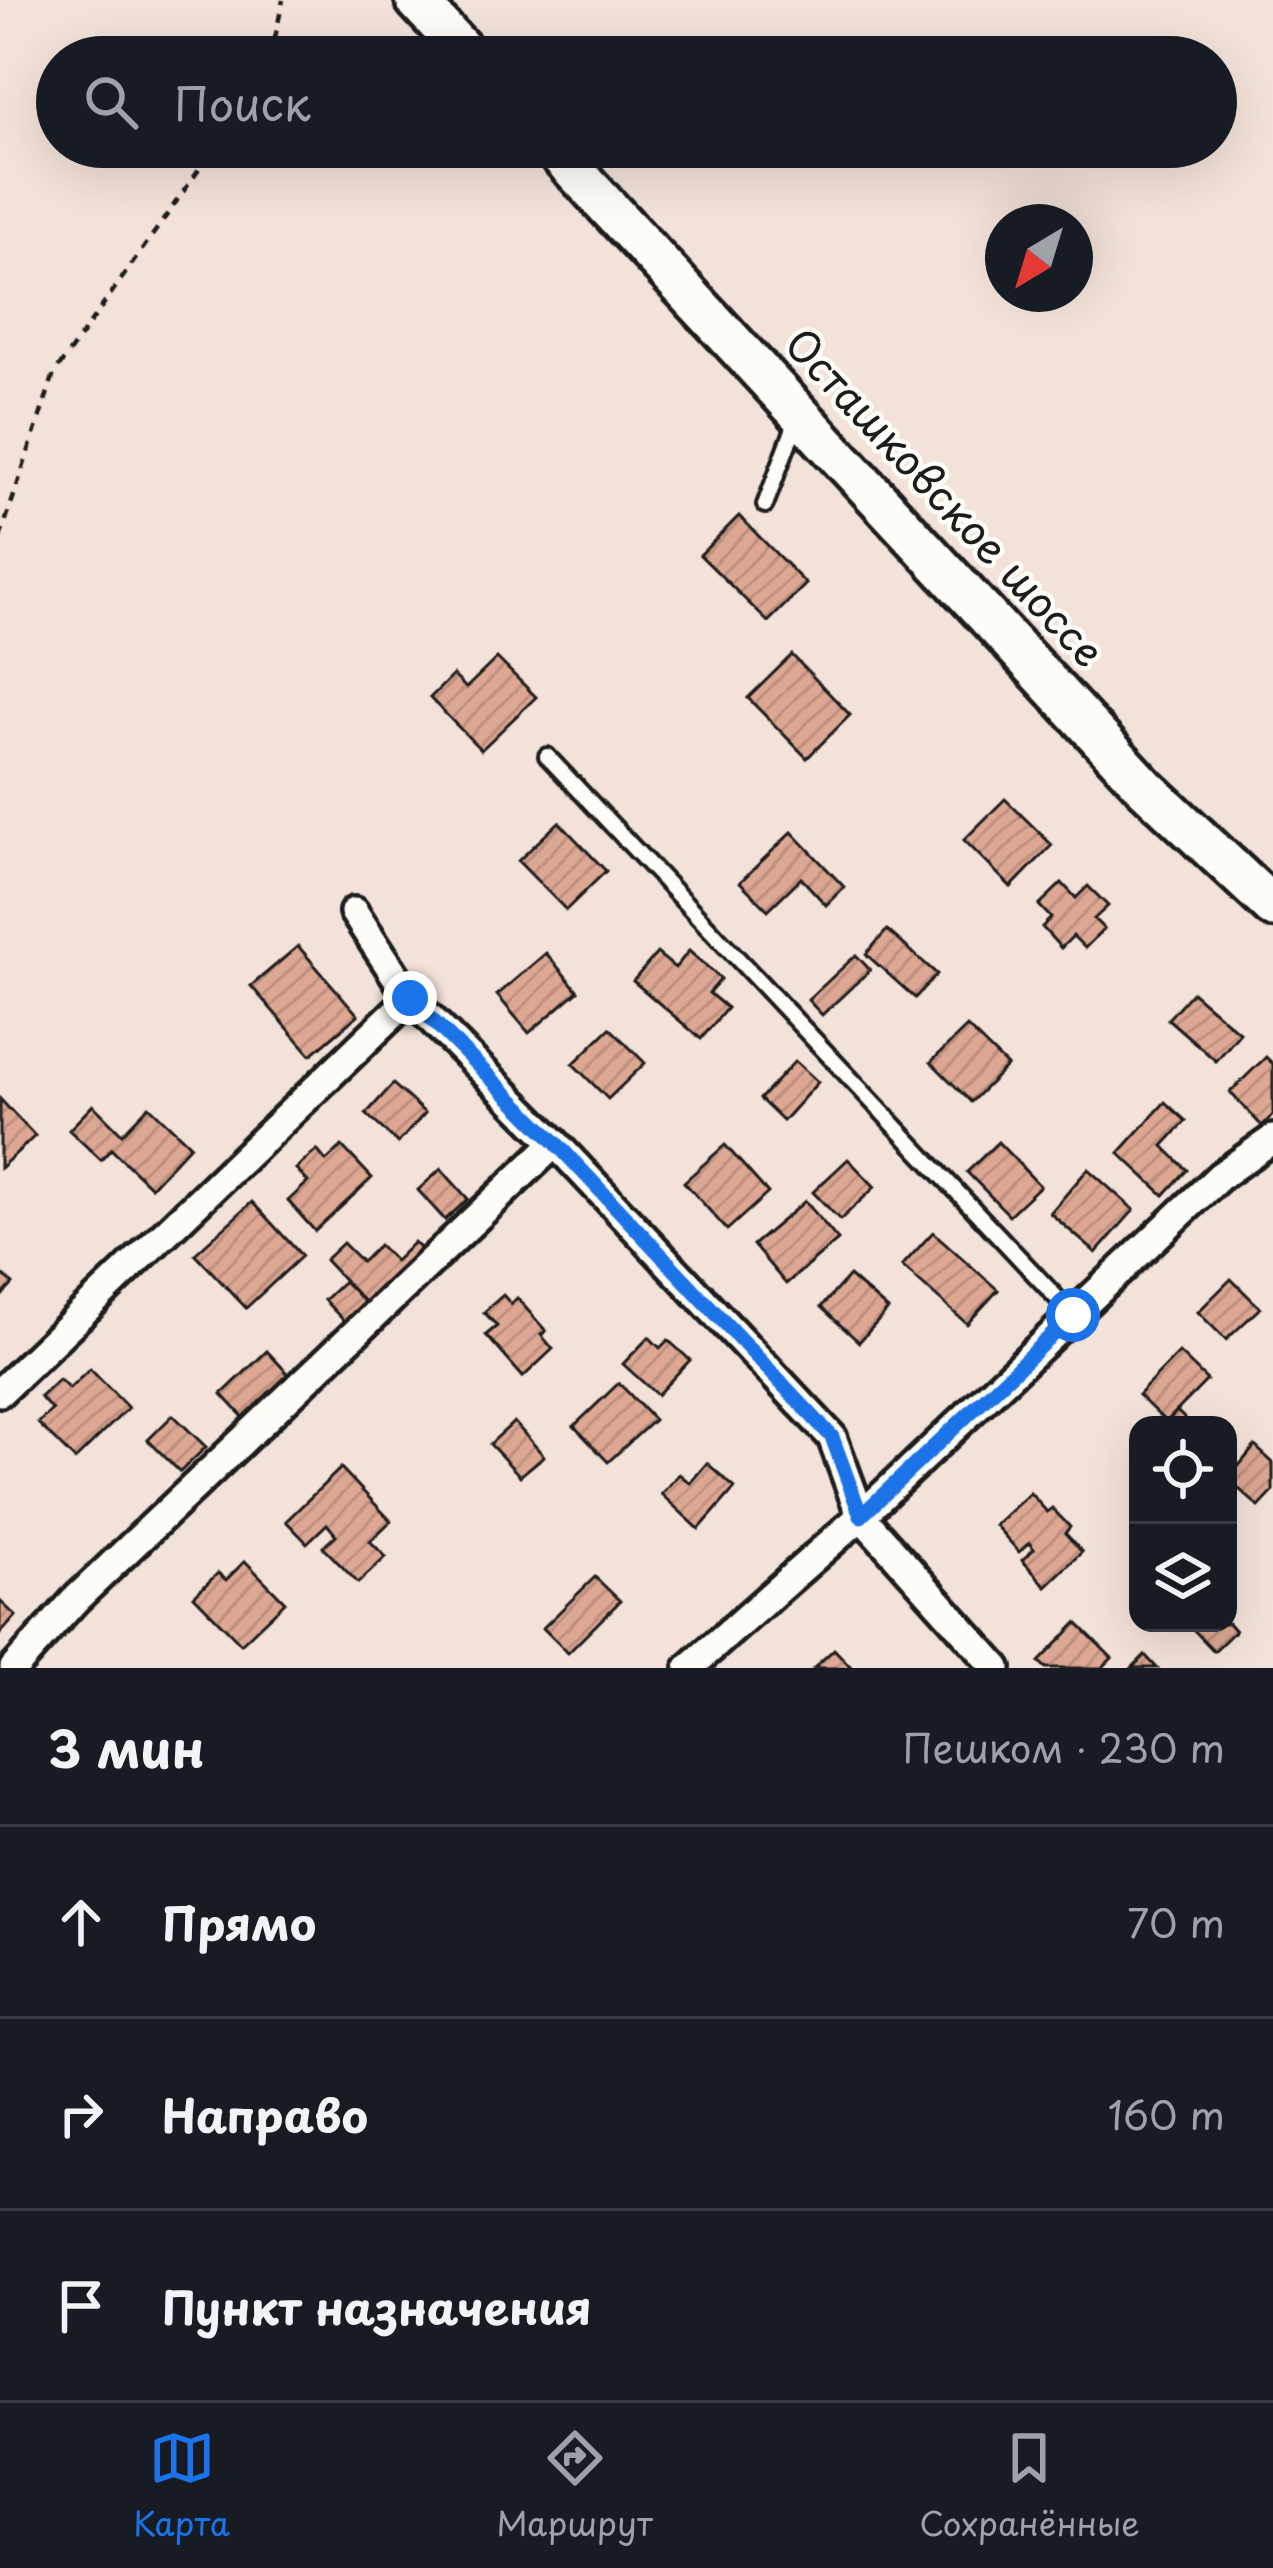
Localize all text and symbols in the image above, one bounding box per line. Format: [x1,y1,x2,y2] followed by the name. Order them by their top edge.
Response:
[36,36,1237,168] search box
[174,68,311,136] text: Поиск
[78,69,144,135] icon: search
[985,204,1093,312] north arrow
[771,313,1120,680] street label: Осташковское шоссе
[383,971,437,1025] route end
[1046,1288,1100,1342] route start
[1129,1416,1237,1632] map controls
[1129,1416,1237,1524] button: locate
[1129,1524,1237,1632] button: layers
[48,1708,205,1785] text: 3 мин
[902,1717,1225,1776] text: Пешком · 230 m
[162,1888,316,1956] text: Прямо
[48,1889,114,1955] icon: ahead
[1127,1892,1225,1951] text: 70 m
[162,2080,368,2148] text: Направо
[48,2081,114,2147] icon: right
[1108,2084,1225,2143] text: 160 m
[162,2272,592,2340] text: Пункт назначения
[48,2273,114,2339] icon: arrive
[133,2425,230,2547] tab: Карта
[497,2425,653,2547] tab: Маршрут
[919,2425,1140,2547] tab: Сохранённые

